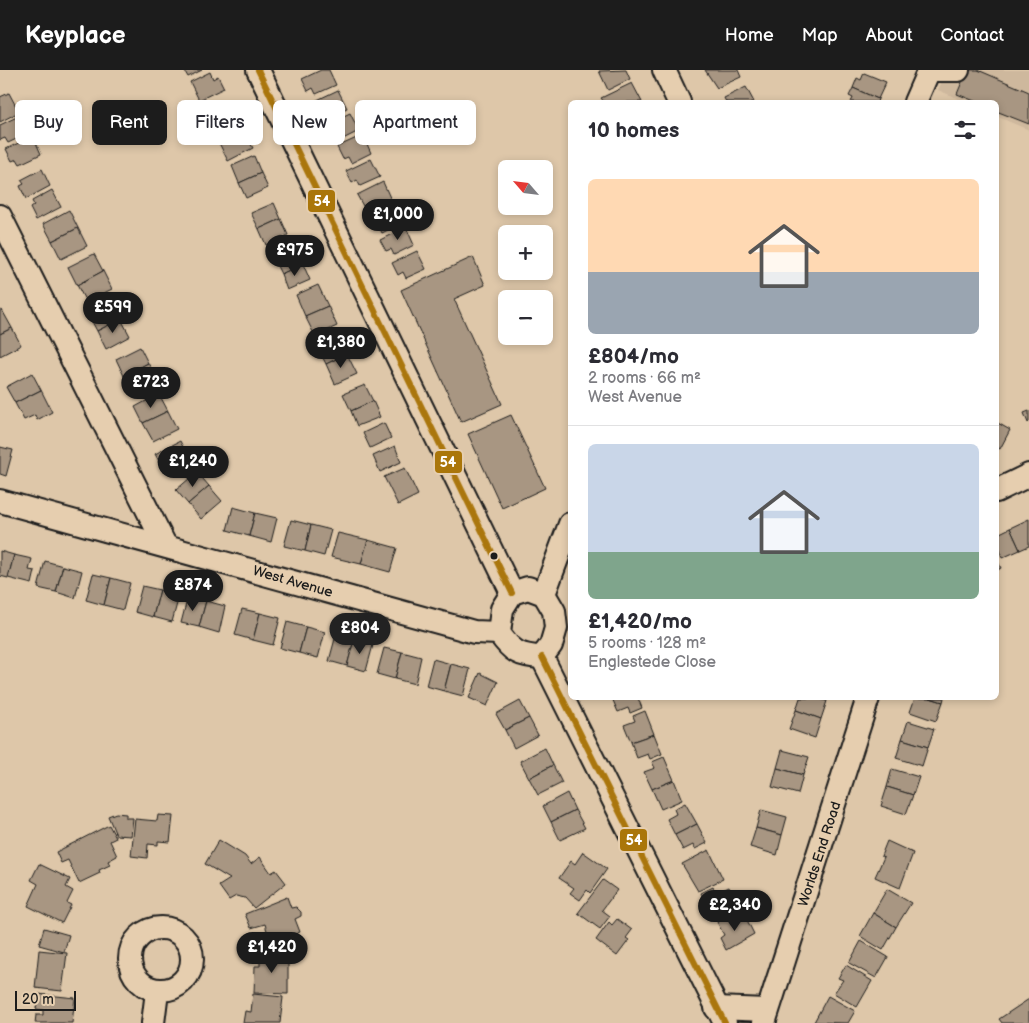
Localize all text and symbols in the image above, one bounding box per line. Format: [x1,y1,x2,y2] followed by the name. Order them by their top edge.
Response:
[25,21,126,50] text: Keyplace
[725,25,774,46] text: Home
[802,25,838,46] text: Map
[866,25,913,46] text: About
[941,25,1004,46] text: Contact
[15,100,82,145] chip: Buy
[92,100,167,145] chip: Rent
[177,100,263,145] chip: Filters
[273,100,345,145] chip: New
[355,100,476,145] chip: Apartment
[951,116,979,144] icon: filters
[588,118,679,143] text: 10 homes
[498,160,552,215] north arrow
[498,160,553,345] map controls
[307,189,336,213] line badge: 54
[314,193,331,210] text: 54
[357,198,439,241] pin: £1,000
[373,205,423,224] text: £1,000
[739,211,829,301] icon: home
[498,225,553,280] button: +
[265,234,325,277] pin: £975
[276,241,314,260] text: £975
[498,290,553,345] button: −
[83,292,143,334] pin: £599
[94,298,132,317] text: £599
[300,326,382,369] pin: £1,380
[316,333,366,352] text: £1,380
[588,344,679,369] text: £804/mo
[121,366,181,409] pin: £723
[588,369,701,388] text: 2 rooms · 66 m²
[132,373,170,392] text: £723
[588,388,682,407] text: West Avenue
[152,446,234,488] pin: £1,240
[434,450,463,474] line badge: 54
[169,452,217,471] text: £1,240
[440,454,457,471] text: 54
[739,477,829,567] icon: home
[489,551,499,561] unlabelled marker
[251,562,335,601] street label: West Avenue
[163,570,223,612] pin: £874
[174,576,212,595] text: £874
[588,609,692,634] text: £1,420/mo
[330,612,390,655] pin: £804
[341,619,379,638] text: £804
[588,634,706,653] text: 5 rooms · 128 m²
[588,653,716,672] text: Englestede Close
[794,799,844,909] street label: Worlds End Road
[619,828,648,852] line badge: 54
[626,832,643,849] text: 54
[694,890,776,932] pin: £2,340
[709,896,761,915] text: £2,340
[231,932,313,974] pin: £1,420
[248,938,296,957] text: £1,420
[15,988,76,1011] scale bar
[22,991,54,1008] text: 20 m

